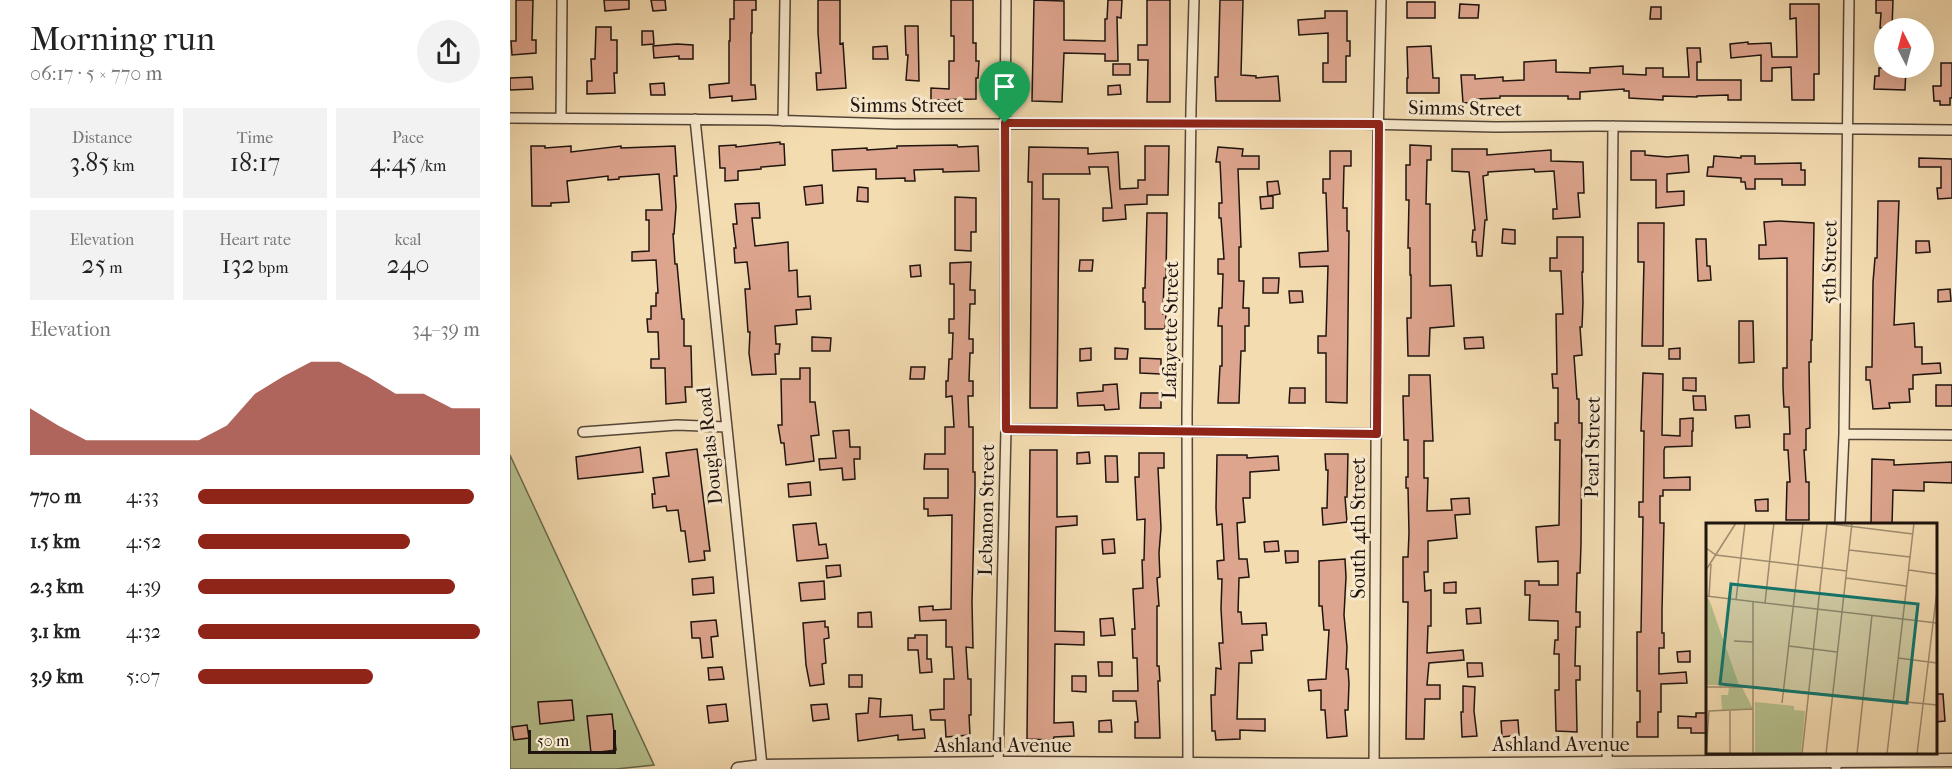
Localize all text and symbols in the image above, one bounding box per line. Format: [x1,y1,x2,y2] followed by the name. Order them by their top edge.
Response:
[1874,18,1934,78] north arrow
[1874,18,1934,78] map controls
[30,20,215,59] text: Morning run
[417,20,480,83] button: share
[979,61,1030,123] pin
[30,62,162,85] text: 06:17 · 5 × 770 m
[988,70,1021,103] icon: arrive
[850,94,964,117] street label: Simms Street
[1408,96,1522,121] street label: Simms Street
[72,128,132,147] text: Distance
[237,128,273,147] text: Time
[392,128,424,147] text: Pace
[70,147,109,178] text: 3.85
[230,147,280,178] text: 18:17
[370,147,417,178] text: 4:45
[109,156,134,175] text: km
[417,156,446,175] text: /km
[1817,220,1842,304] street label: 5th Street
[70,230,134,249] text: Elevation
[219,230,291,249] text: Heart rate
[395,230,421,249] text: kcal
[81,249,106,280] text: 25
[221,249,255,280] text: 132
[386,249,430,280] text: 240
[106,258,123,277] text: m
[255,258,289,277] text: bpm
[1158,261,1183,399] street label: Lafayette Street
[30,318,111,341] text: Elevation
[412,318,480,341] text: 34–39 m
[692,385,727,506] street label: Douglas Road
[1580,396,1605,498] street label: Pearl Street
[974,444,999,576] street label: Lebanon Street
[1347,457,1370,599] street label: South 4th Street
[30,485,81,508] text: 770 m
[126,485,159,508] text: 4:33
[1706,523,1937,754] inset map
[30,530,80,553] text: 1.5 km
[126,530,162,553] text: 4:52
[30,575,84,598] text: 2.3 km
[126,575,161,598] text: 4:39
[30,620,80,643] text: 3.1 km
[126,620,161,643] text: 4:32
[30,665,84,688] text: 3.9 km
[126,665,160,688] text: 5:07
[528,727,616,754] scale bar
[537,731,569,750] text: 50 m
[1491,733,1630,756] street label: Ashland Avenue
[933,734,1072,757] street label: Ashland Avenue

